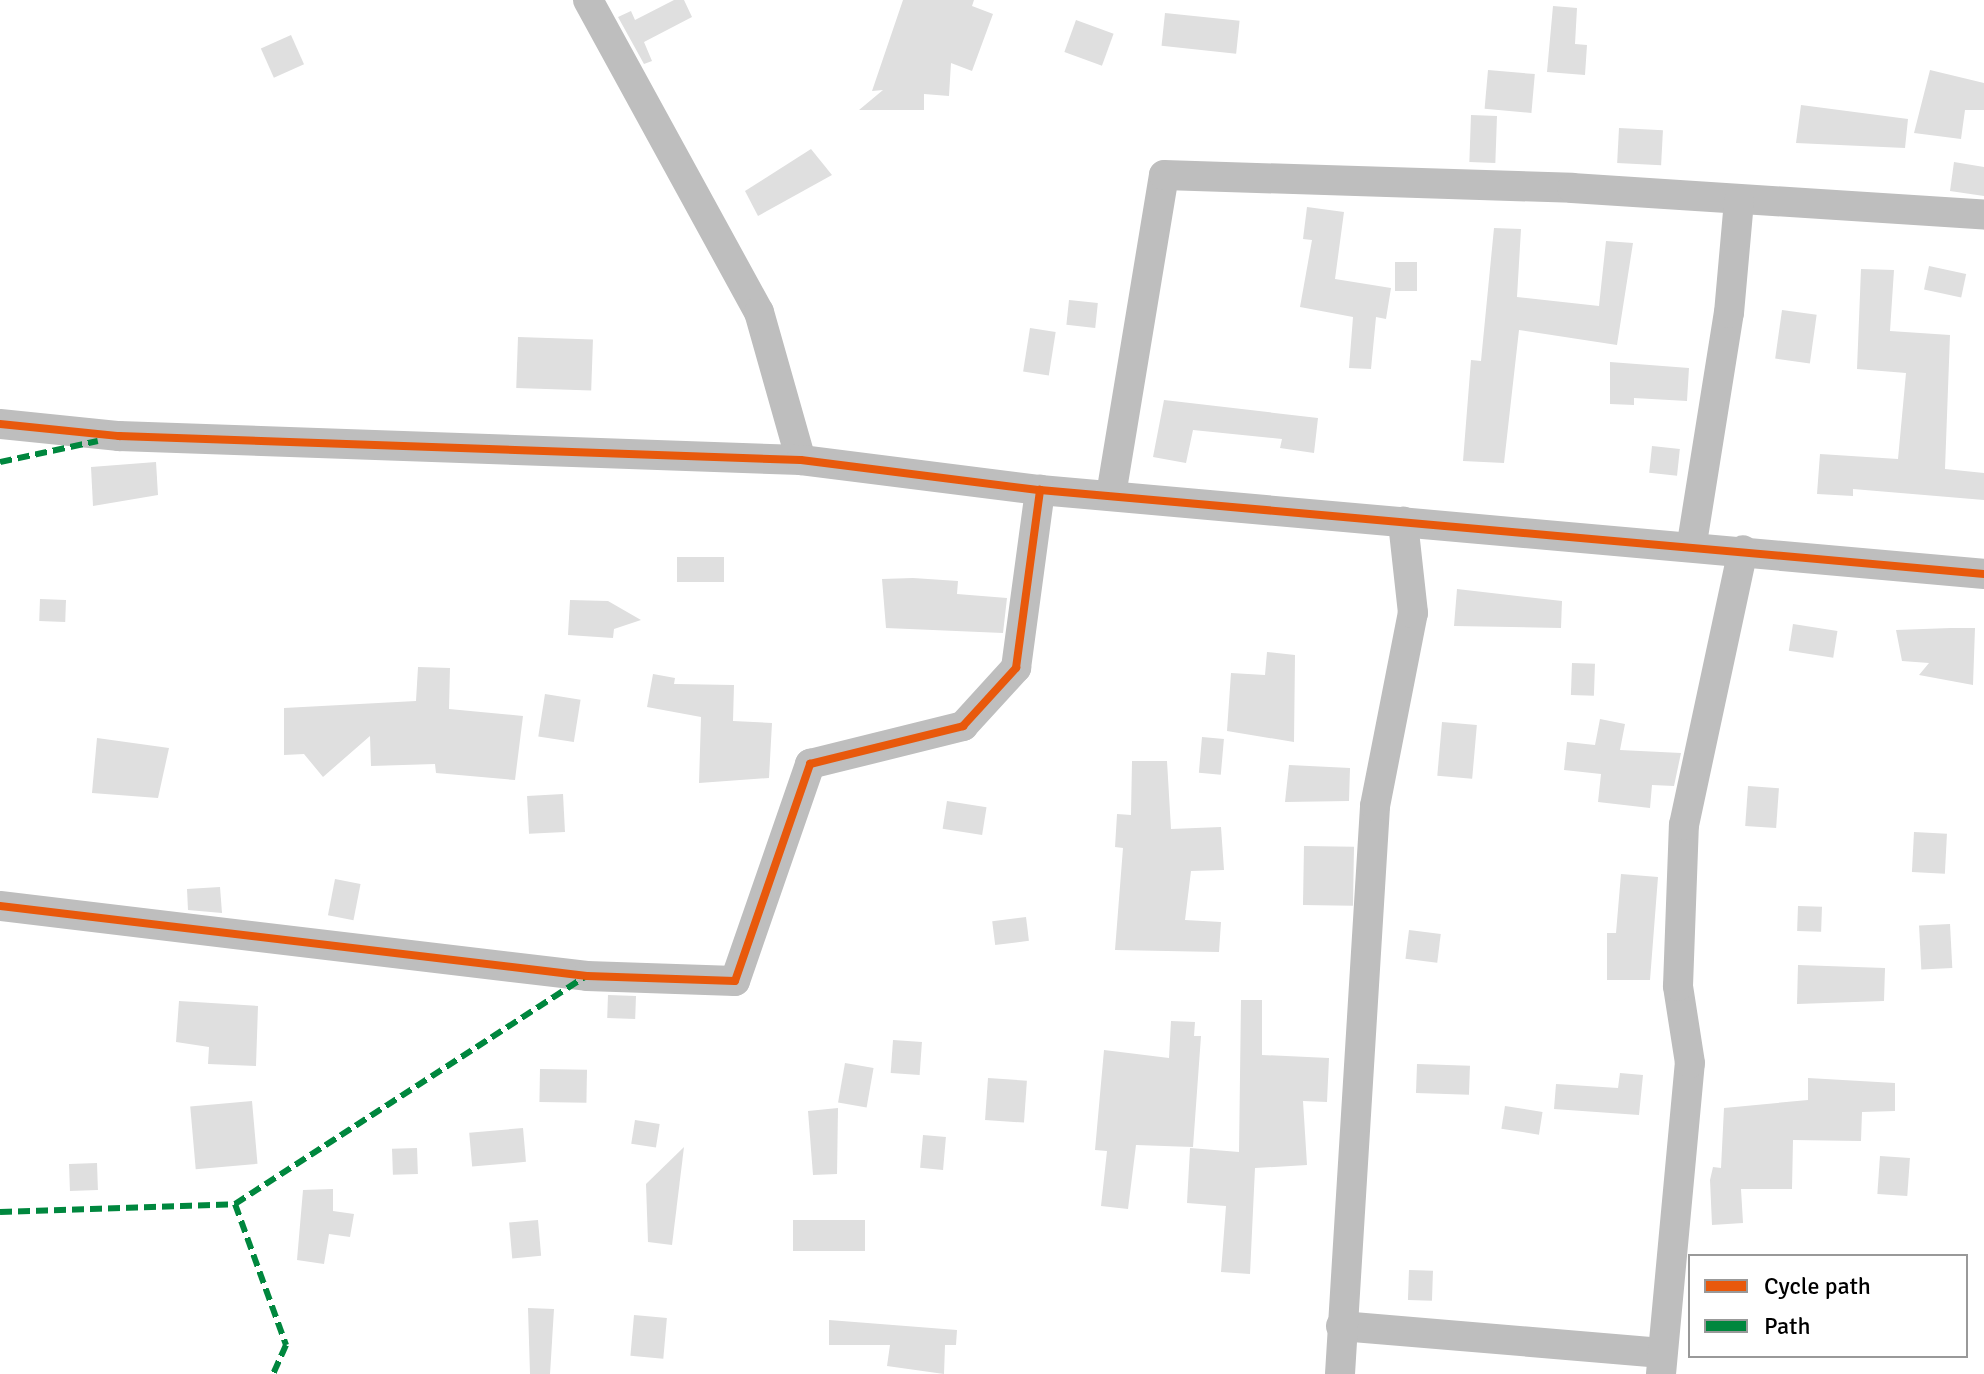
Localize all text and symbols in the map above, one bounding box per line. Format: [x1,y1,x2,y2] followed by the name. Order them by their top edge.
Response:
[1688,1254,1968,1358] legend
[1764,1271,1871,1301] text: Cycle path
[1764,1311,1810,1341] text: Path

